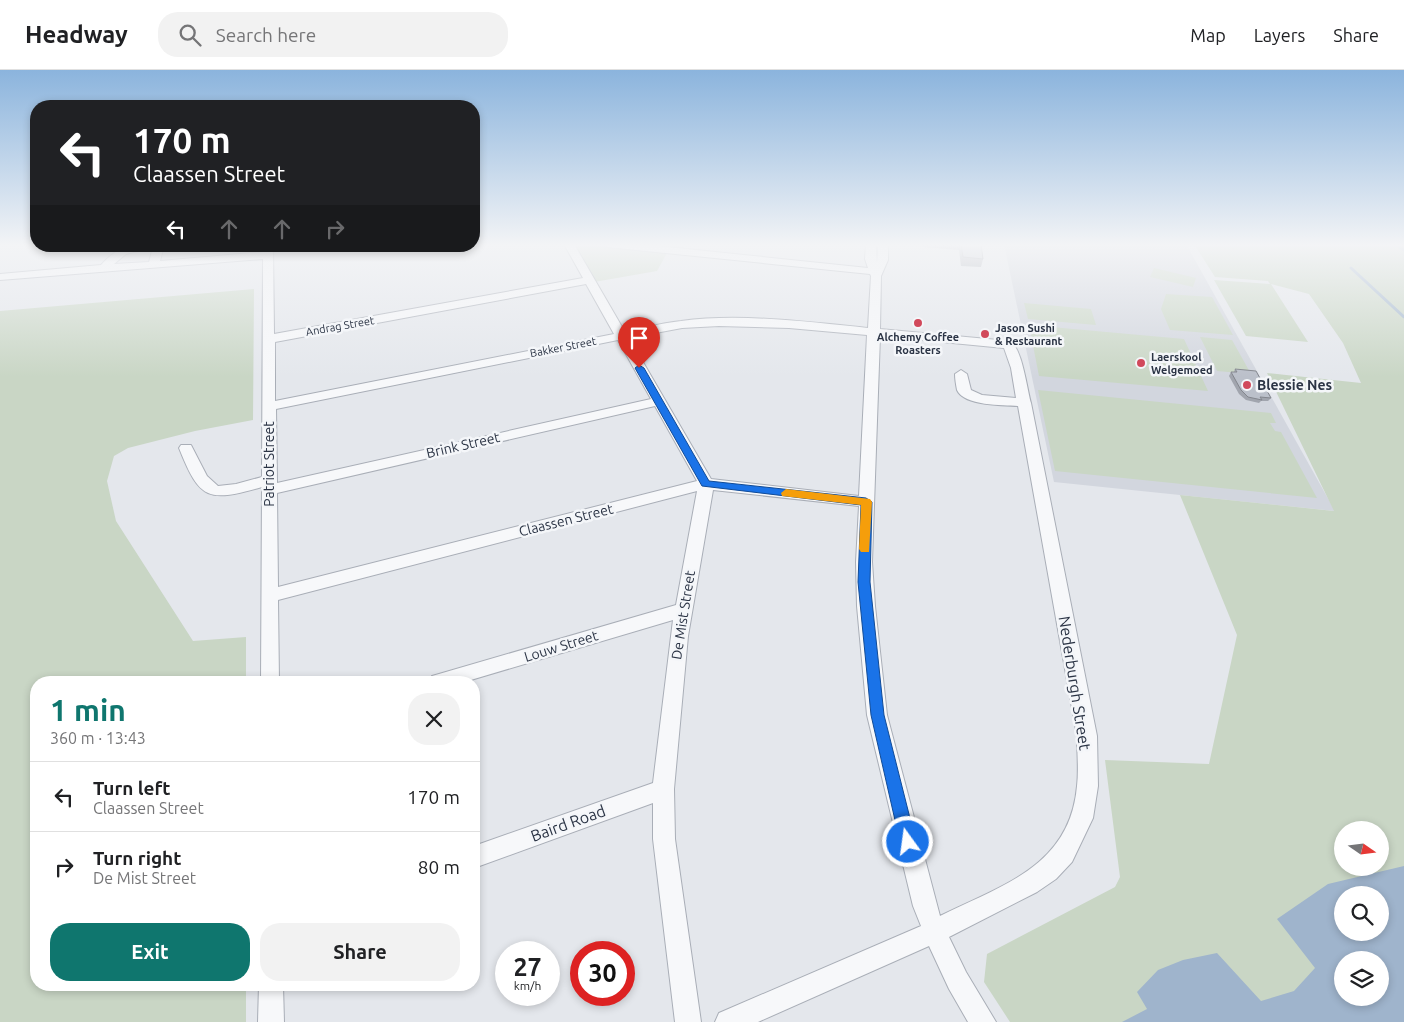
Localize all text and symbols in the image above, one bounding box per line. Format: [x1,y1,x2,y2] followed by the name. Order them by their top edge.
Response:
[158,12,508,57] search box
[25,21,128,48] text: Headway
[176,21,204,49] icon: search
[216,24,316,46] text: Search here
[1190,25,1226,45] text: Map
[1254,25,1305,45] text: Layers
[1333,25,1379,45] text: Share
[50,120,115,185] icon: left
[133,120,231,160] text: 170 m
[133,161,285,186] text: Claassen Street
[162,215,190,243] icon: left
[215,215,243,243] icon: ahead
[268,215,296,243] icon: ahead
[321,215,349,243] icon: right
[305,314,376,338] street label: Andrag Street
[618,317,660,368] pin
[912,317,924,329] marker: Alchemy Coffee Roasters
[995,322,1063,347] place label: Jason Sushi & Restaurant
[625,324,653,352] icon: arrive
[979,328,991,340] marker: Jason Sushi & Restaurant
[877,331,959,356] place label: Alchemy Coffee Roasters
[529,335,598,359] street label: Bakker Street
[1151,351,1213,376] place label: Laerskool Welgemoed
[1135,357,1147,369] marker: Laerskool Welgemoed
[1257,377,1333,393] place label: Blessie Nes
[1241,379,1253,391] marker: Blessie Nes
[261,421,277,507] street label: Patriot Street
[425,429,502,461] street label: Brink Street
[517,500,615,539] street label: Claassen Street
[668,569,698,661] street label: De Mist Street
[1055,615,1095,752] street label: Nederburgh Street
[522,627,600,665] street label: Louw Street
[50,693,126,727] text: 1 min
[408,693,460,745] button: close
[50,729,146,747] text: 360 m · 13:43
[93,777,171,799] text: Turn left
[50,783,78,811] icon: left
[407,786,460,808] text: 170 m
[93,799,204,817] text: Claassen Street
[528,801,608,845] street label: Baird Road
[881,815,933,867] position arrow
[1334,821,1389,876] north arrow
[1334,821,1389,1006] map controls
[93,847,181,869] text: Turn right
[50,853,78,881] icon: right
[418,856,460,878] text: 80 m
[93,869,196,887] text: De Mist Street
[1334,886,1389,941] button: search
[50,923,250,981] button: Exit
[260,923,460,981] button: Share
[570,941,635,1006] speed limit sign: 30
[1334,951,1389,1006] button: layers
[513,953,542,981] text: 27
[514,979,541,992] text: km/h

